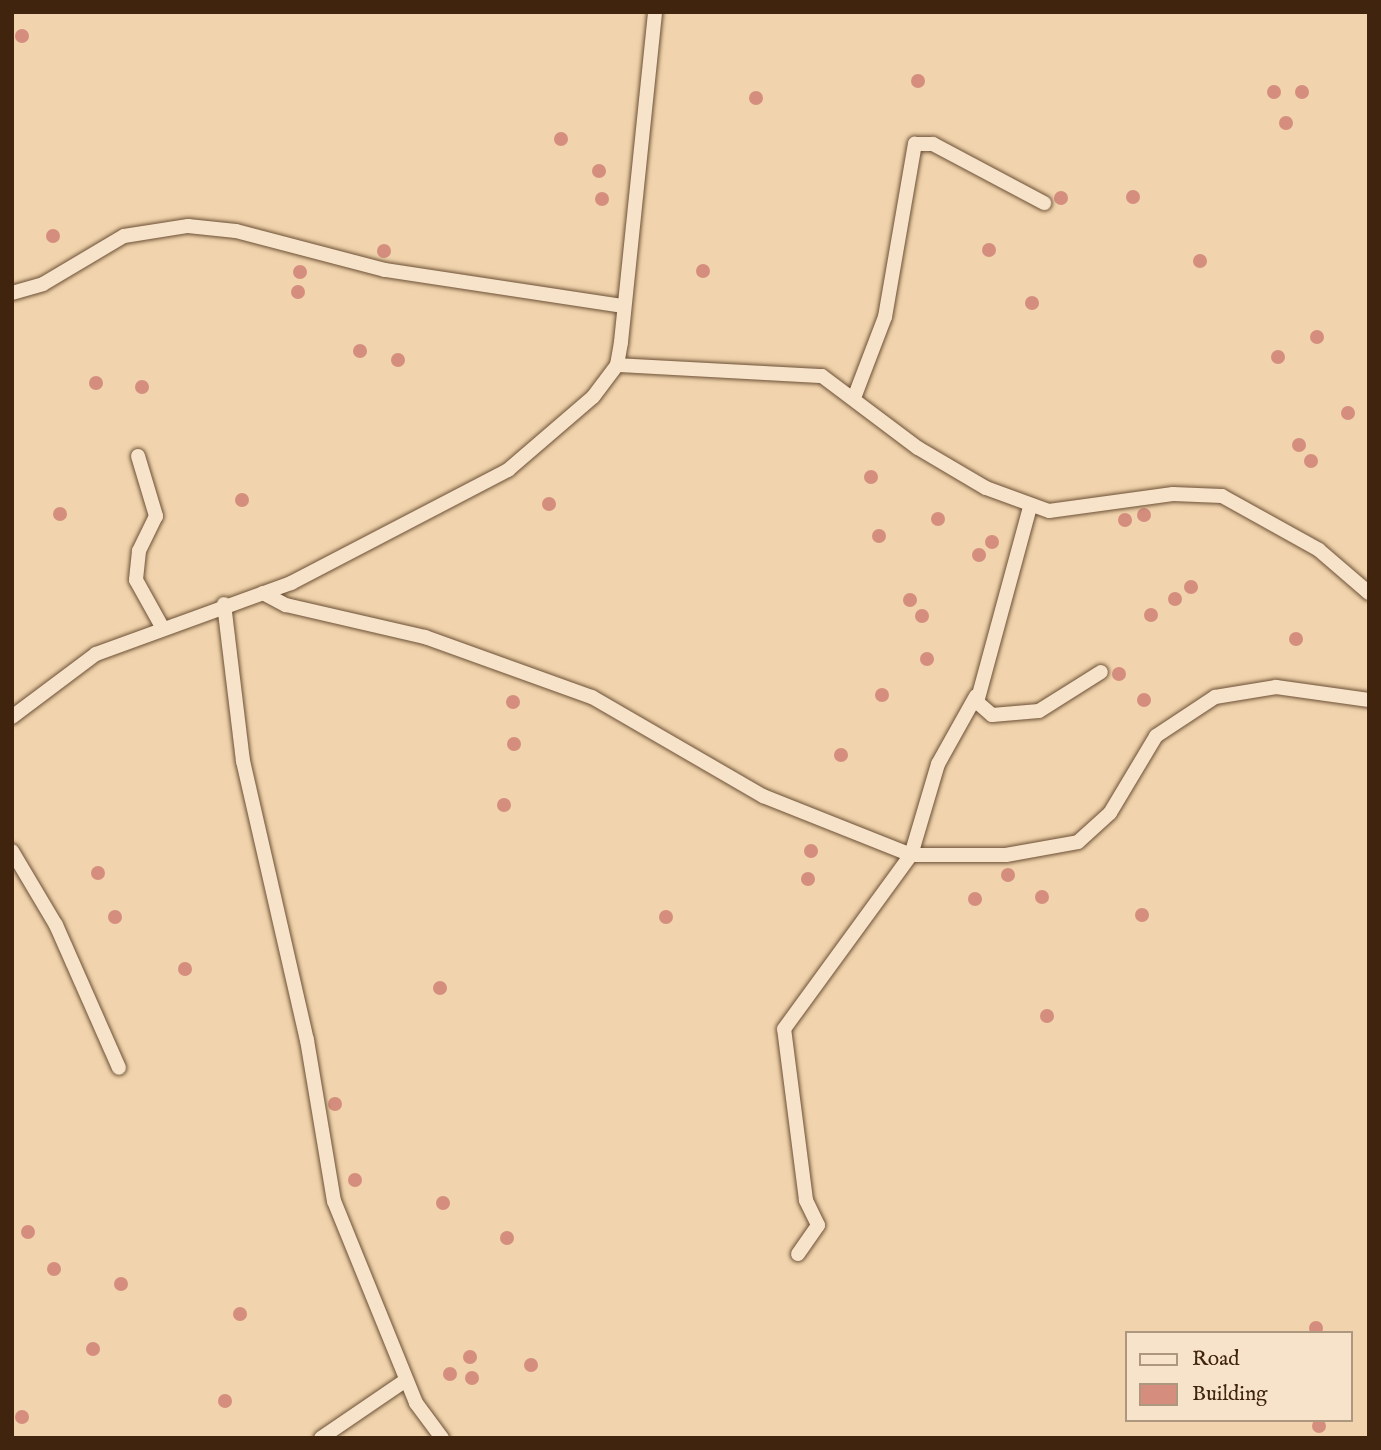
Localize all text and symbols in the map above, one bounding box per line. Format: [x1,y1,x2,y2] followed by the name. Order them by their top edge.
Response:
[1126,1331,1353,1422] legend
[1192,1346,1239,1373] text: Road
[1192,1381,1267,1408] text: Building

